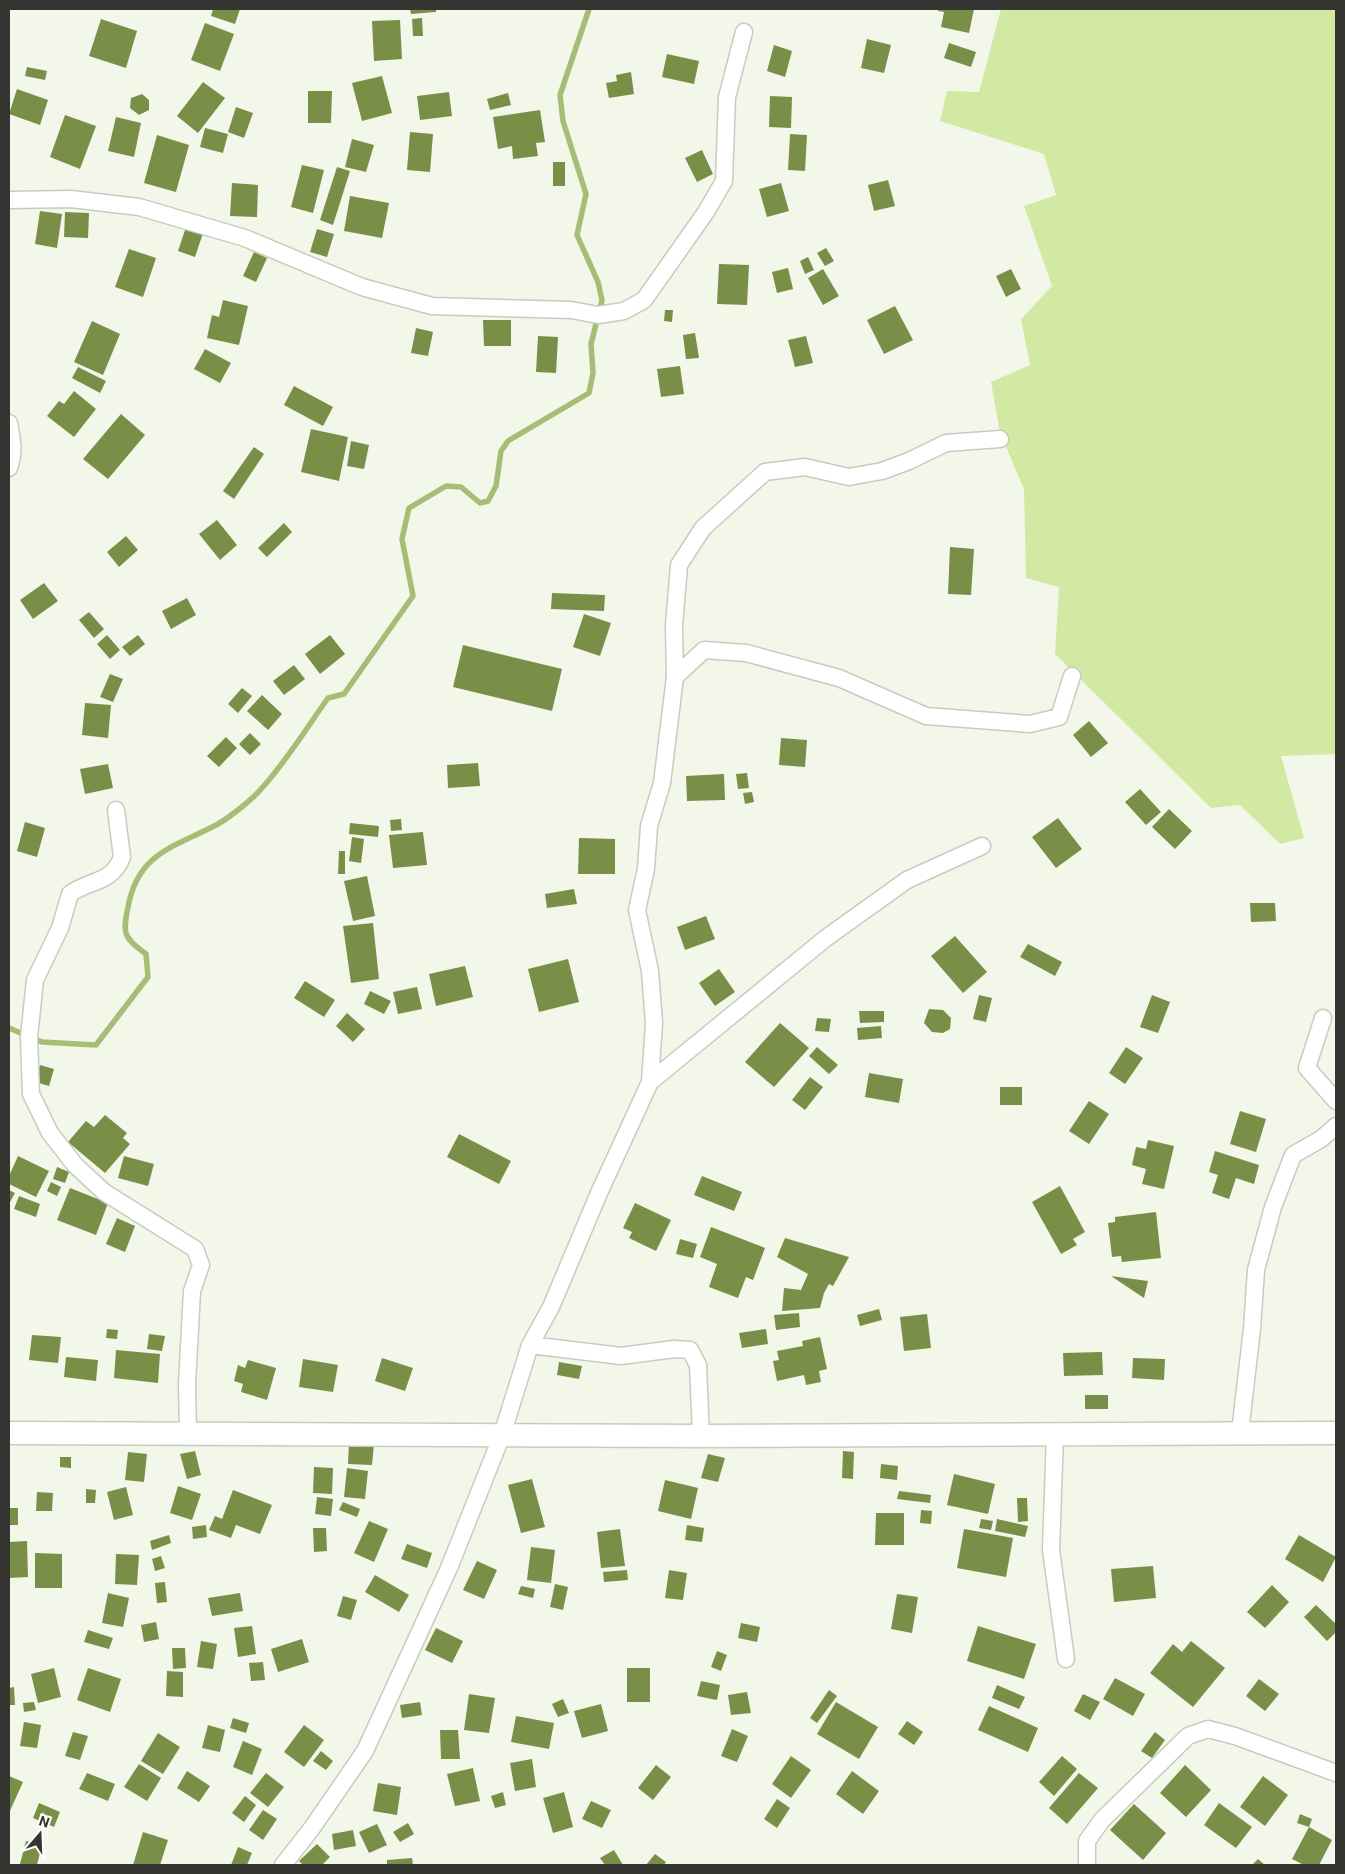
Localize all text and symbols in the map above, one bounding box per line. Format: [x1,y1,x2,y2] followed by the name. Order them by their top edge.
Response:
[15,1809,65,1859] north arrow
[37,1813,52,1831] text: N

